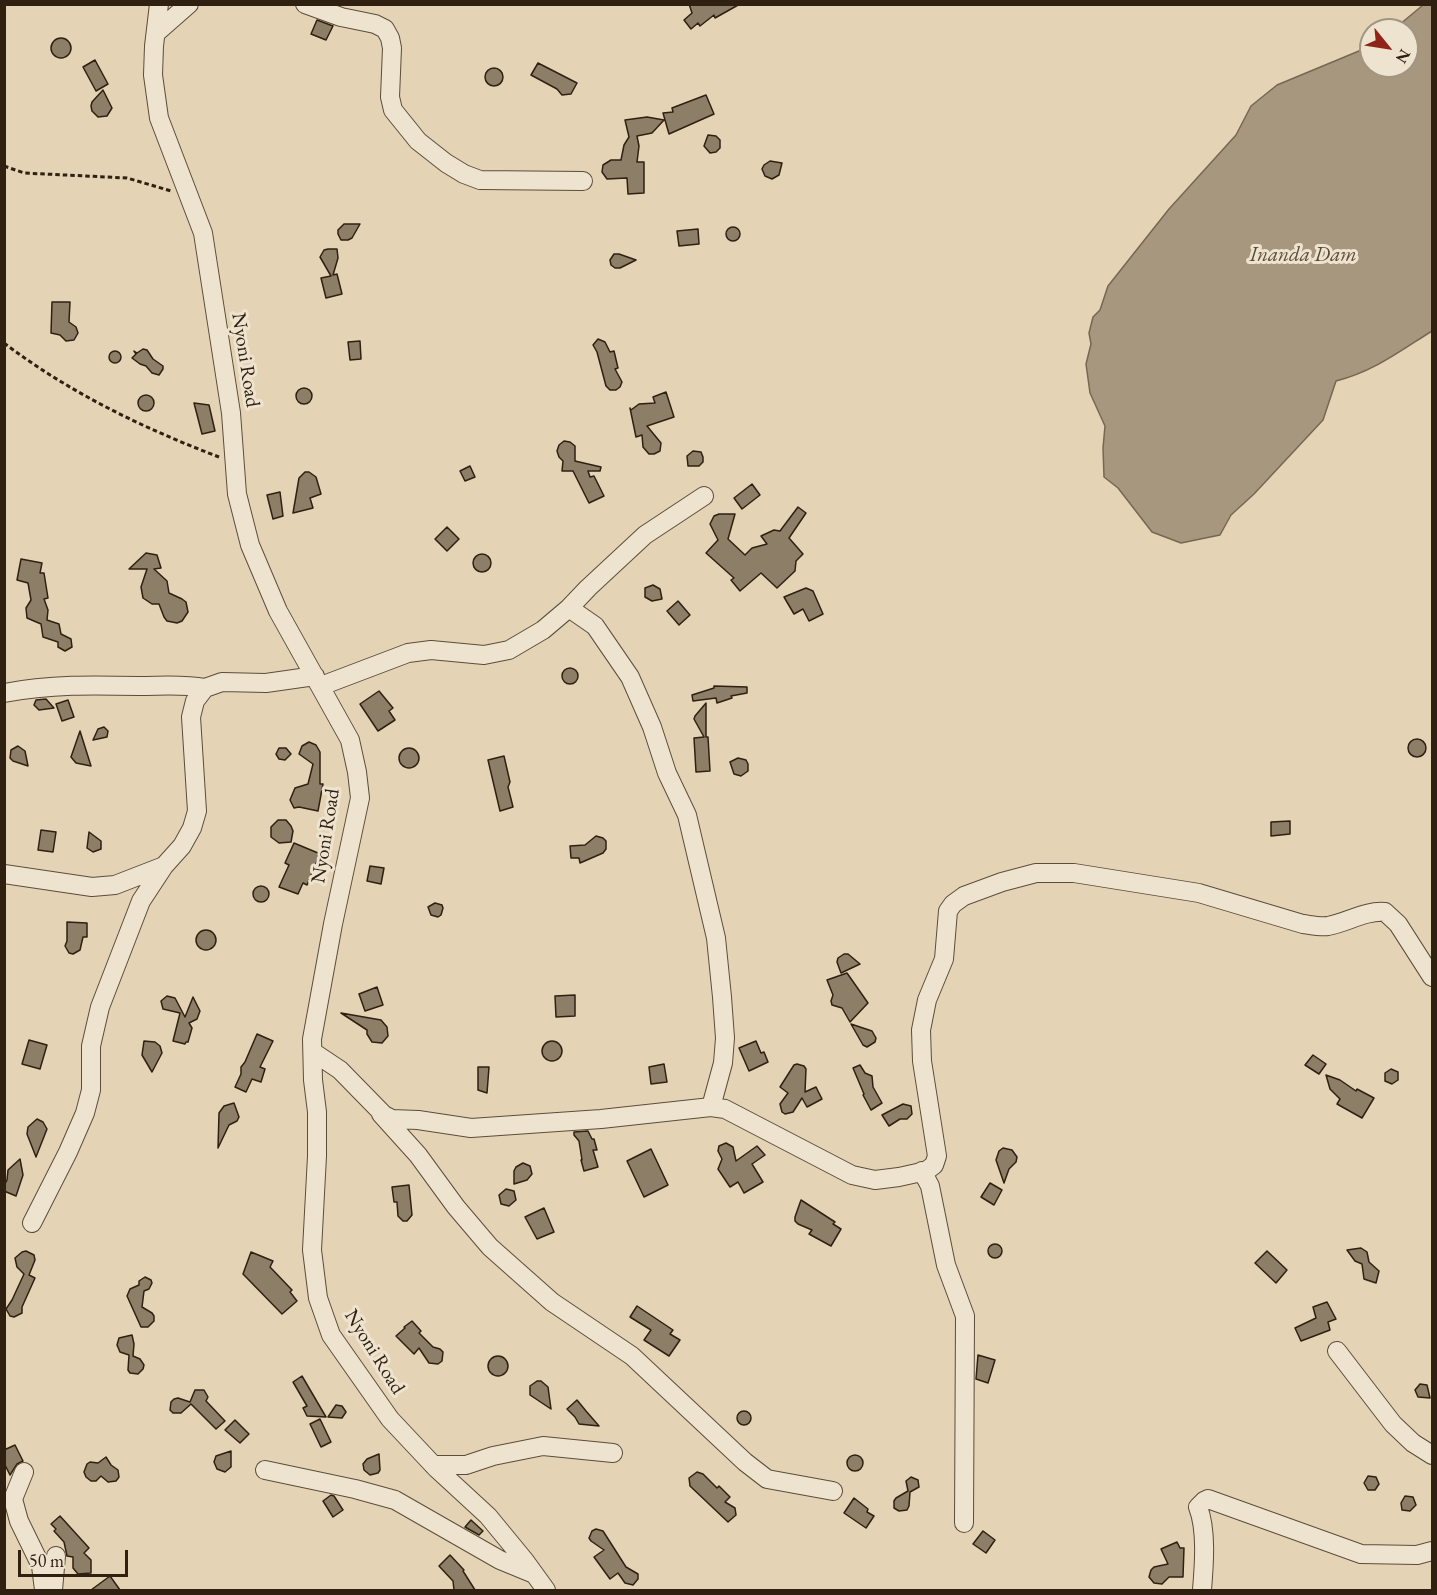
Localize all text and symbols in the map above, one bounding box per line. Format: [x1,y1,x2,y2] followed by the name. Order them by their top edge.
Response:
[1359,18,1419,78] north arrow
[1391,45,1416,67] text: N
[1249,242,1357,268] water label: Inanda Dam
[226,311,264,409] street label: Nyoni Road
[307,787,345,885] street label: Nyoni Road
[339,1305,409,1399] street label: Nyoni Road
[21,1538,130,1576] scale bar
[29,1549,64,1572] text: 50 m

